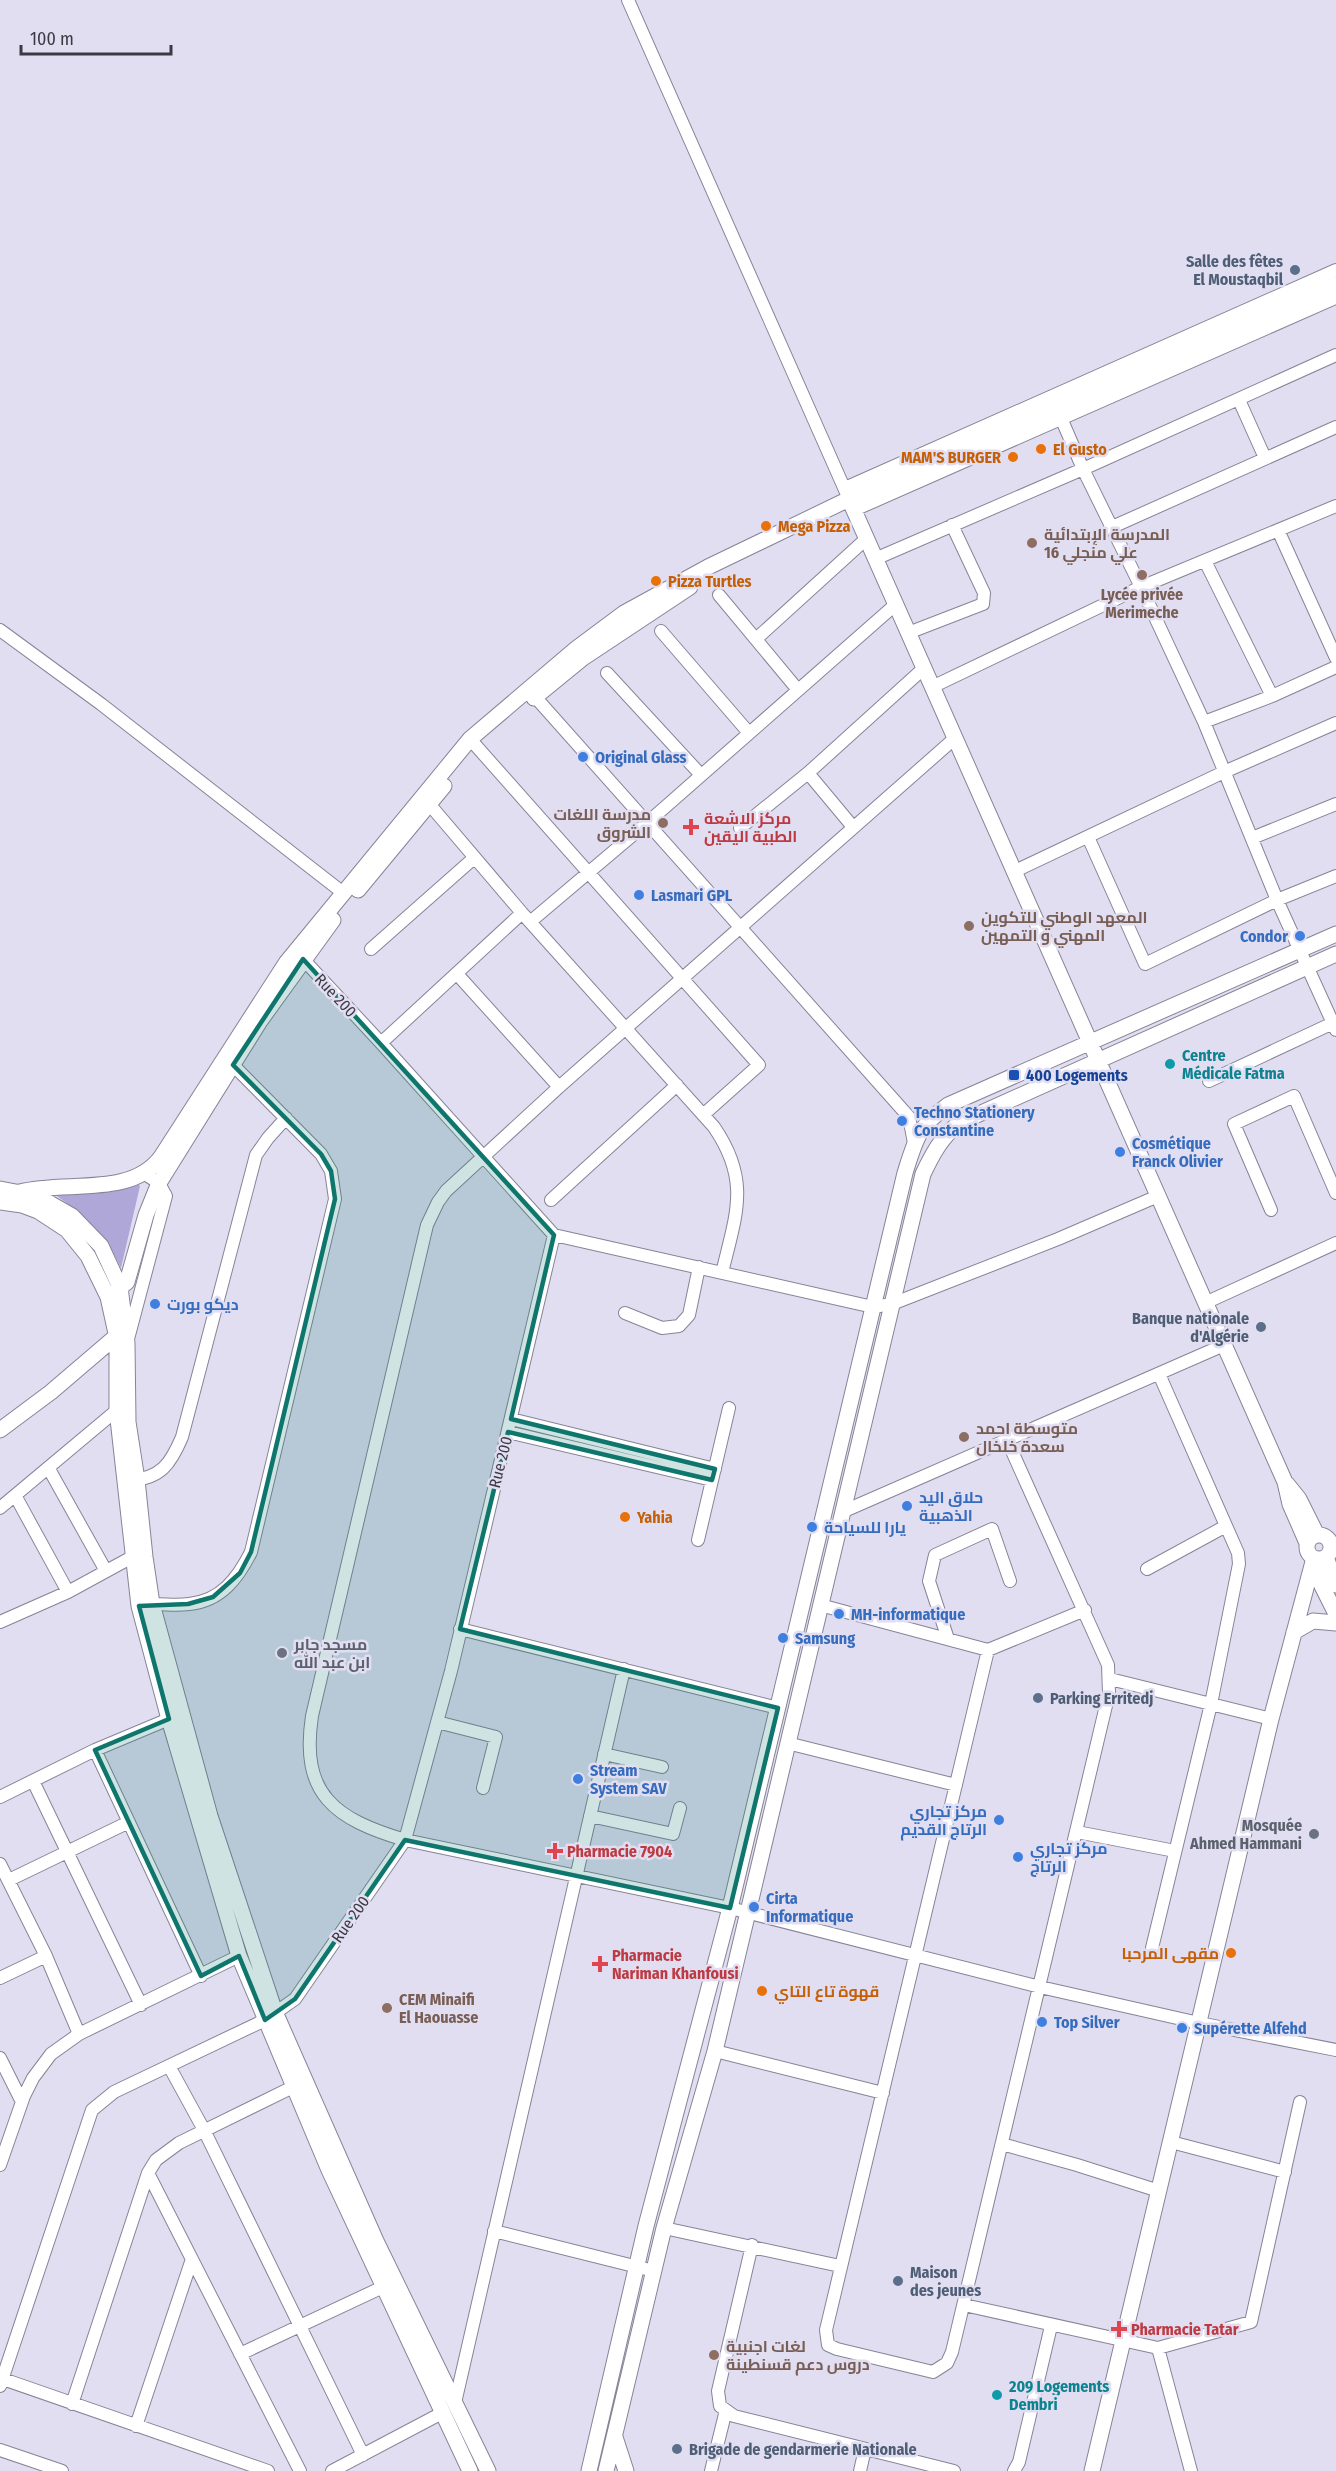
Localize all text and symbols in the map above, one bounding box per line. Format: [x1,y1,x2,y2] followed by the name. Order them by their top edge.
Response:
[21,18,171,56] scale bar
[30,28,74,50] text: 100 m
[1186,252,1284,289] place label: Salle des fêtes El Moustaqbil
[1288,263,1302,277] marker: Salle des fêtes El Moustaqbil
[1053,440,1107,459] place label: El Gusto
[1034,442,1048,456] marker: El Gusto
[901,448,1002,467] place label: MAM'S BURGER
[1006,450,1020,464] marker: MAM'S BURGER
[778,517,851,536] place label: Mega Pizza
[759,519,773,533] marker: Mega Pizza
[1044,525,1170,565] place label: المدرسة الإبتدائية علي منجلي 16
[1025,536,1039,550] marker: المدرسة الإبتدائية علي منجلي 16
[1135,568,1149,582] marker: Lycée privée Merimeche
[668,572,752,591] place label: Pizza Turtles
[649,574,663,588] marker: Pizza Turtles
[1101,585,1183,622] place label: Lycée privée Merimeche
[595,748,687,767] place label: Original Glass
[576,750,590,764] marker: Original Glass
[553,805,651,842] place label: مدرسة اللغات الشروق
[704,809,797,846] place label: مركز الاشعة الطبية اليقين
[656,816,670,830] marker: مدرسة اللغات الشروق
[682,818,700,836] marker: مركز الاشعة الطبية اليقين
[651,886,733,905] place label: Lasmari GPL
[632,888,646,902] marker: Lasmari GPL
[981,908,1147,948] place label: المعهد الوطني للتكوين المهني و التمهين
[962,919,976,933] marker: المعهد الوطني للتكوين المهني و التمهين
[1240,927,1288,946] place label: Condor
[1293,929,1307,943] marker: Condor
[311,970,360,1021] street label: Rue 200
[1182,1046,1285,1083] place label: Centre Médicale Fatma
[1163,1057,1177,1071] marker: Centre Médicale Fatma
[1026,1066,1128,1085] place label: 400 Logements
[1007,1068,1021,1082] marker: 400 Logements
[914,1103,1035,1140] place label: Techno Stationery Constantine
[895,1114,909,1128] marker: Techno Stationery Constantine
[1132,1134,1223,1171] place label: Cosmétique Franck Olivier
[1113,1145,1127,1159] marker: Cosmétique Franck Olivier
[167,1295,239,1314] place label: ديكو بورت
[148,1297,162,1311] marker: ديكو بورت
[1132,1309,1249,1346] place label: Banque nationale d'Algérie
[1254,1320,1268,1334] marker: Banque nationale d'Algérie
[976,1419,1078,1456] place label: متوسطة احمد سعدة خلخال
[957,1430,971,1444] marker: متوسطة احمد سعدة خلخال
[485,1434,516,1490] street label: Rue 200
[919,1488,983,1525] place label: حلاق اليد الذهبية
[900,1499,914,1513] marker: حلاق اليد الذهبية
[636,1508,673,1527] place label: Yahia
[618,1510,632,1524] marker: Yahia
[824,1518,906,1537] place label: يارا للسياحة
[805,1520,819,1534] marker: يارا للسياحة
[851,1605,965,1624] place label: MH-informatique
[832,1607,846,1621] marker: MH-informatique
[795,1629,855,1648] place label: Samsung
[776,1631,790,1645] marker: Samsung
[293,1635,370,1672] place label: مسجد جابر ابن عبد الله
[275,1646,289,1660] marker: مسجد جابر ابن عبد الله
[1050,1689,1153,1708] place label: Parking Erritedj
[1031,1691,1045,1705] marker: Parking Erritedj
[590,1761,667,1798] place label: Stream System SAV
[571,1772,585,1786] marker: Stream System SAV
[900,1802,987,1841] place label: مركز تجاري الرتاج القديم
[992,1813,1006,1827] marker: مركز تجاري الرتاج القديم
[1189,1816,1302,1853] place label: Mosquée Ahmed Hammani
[1307,1827,1321,1841] marker: Mosquée Ahmed Hammani
[1030,1839,1108,1877] place label: مركز تجاري الرتاج
[567,1842,672,1861] place label: Pharmacie 7904
[548,1844,562,1858] marker: Pharmacie 7904
[1011,1850,1025,1864] marker: مركز تجاري الرتاج
[766,1889,853,1926] place label: Cirta Informatique
[328,1892,373,1946] street label: Rue 200
[747,1900,761,1914] marker: Cirta Informatique
[1121,1944,1219,1963] place label: مقهى المرحبا
[612,1946,739,1983] place label: Pharmacie Nariman Khanfousi
[1224,1946,1238,1960] marker: مقهى المرحبا
[593,1957,607,1971] marker: Pharmacie Nariman Khanfousi
[774,1982,879,2004] place label: قهوة تاع التاي
[755,1984,769,1998] marker: قهوة تاع التاي
[399,1990,478,2027] place label: CEM Minaifi El Haouasse
[380,2001,394,2015] marker: CEM Minaifi El Haouasse
[1054,2013,1120,2032] place label: Top Silver
[1035,2015,1049,2029] marker: Top Silver
[1194,2019,1307,2038] place label: Supérette Alfehd
[1175,2021,1189,2035] marker: Supérette Alfehd
[910,2263,981,2300] place label: Maison des jeunes
[891,2274,905,2288] marker: Maison des jeunes
[1131,2320,1239,2339] place label: Pharmacie Tatar
[1112,2322,1126,2336] marker: Pharmacie Tatar
[726,2337,870,2376] place label: لغات اجنبية دروس دعم قسنطينة
[707,2348,721,2362] marker: لغات اجنبية دروس دعم قسنطينة
[1008,2377,1109,2414] place label: 209 Logements Dembri
[990,2388,1004,2402] marker: 209 Logements Dembri
[689,2440,917,2459] place label: Brigade de gendarmerie Nationale
[670,2442,684,2456] marker: Brigade de gendarmerie Nationale

